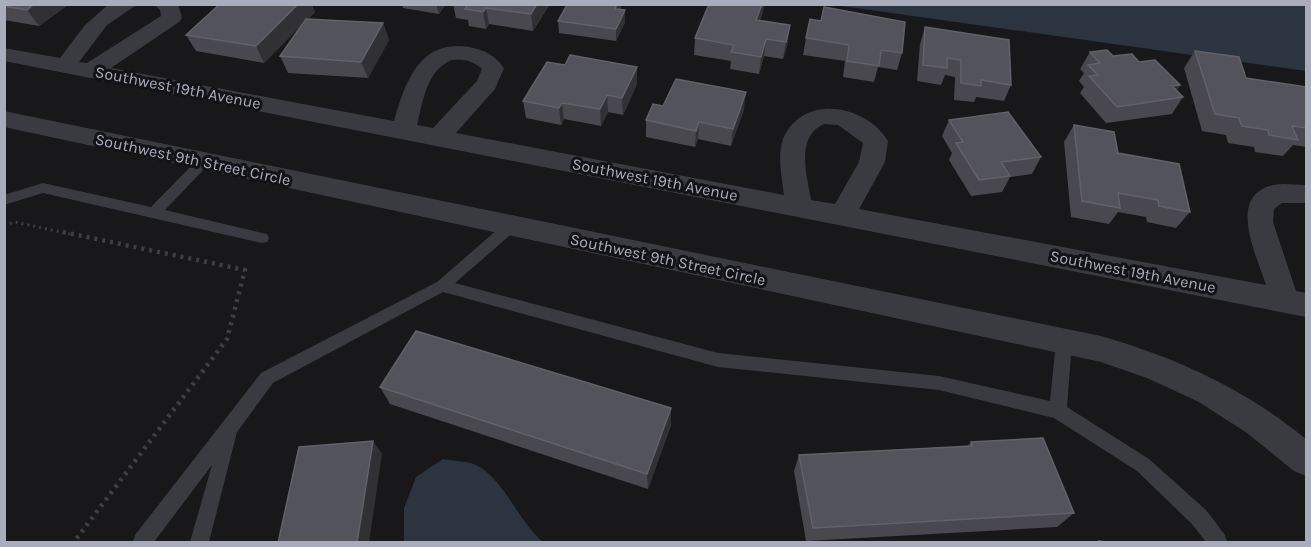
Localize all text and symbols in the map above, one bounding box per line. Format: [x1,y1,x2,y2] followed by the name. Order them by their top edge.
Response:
[93,62,262,113] street label: Southwest 19th Avenue
[93,129,292,190] street label: Southwest 9th Street Circle
[570,154,739,205] street label: Southwest 19th Avenue
[568,229,767,290] street label: Southwest 9th Street Circle
[1048,246,1217,297] street label: Southwest 19th Avenue

